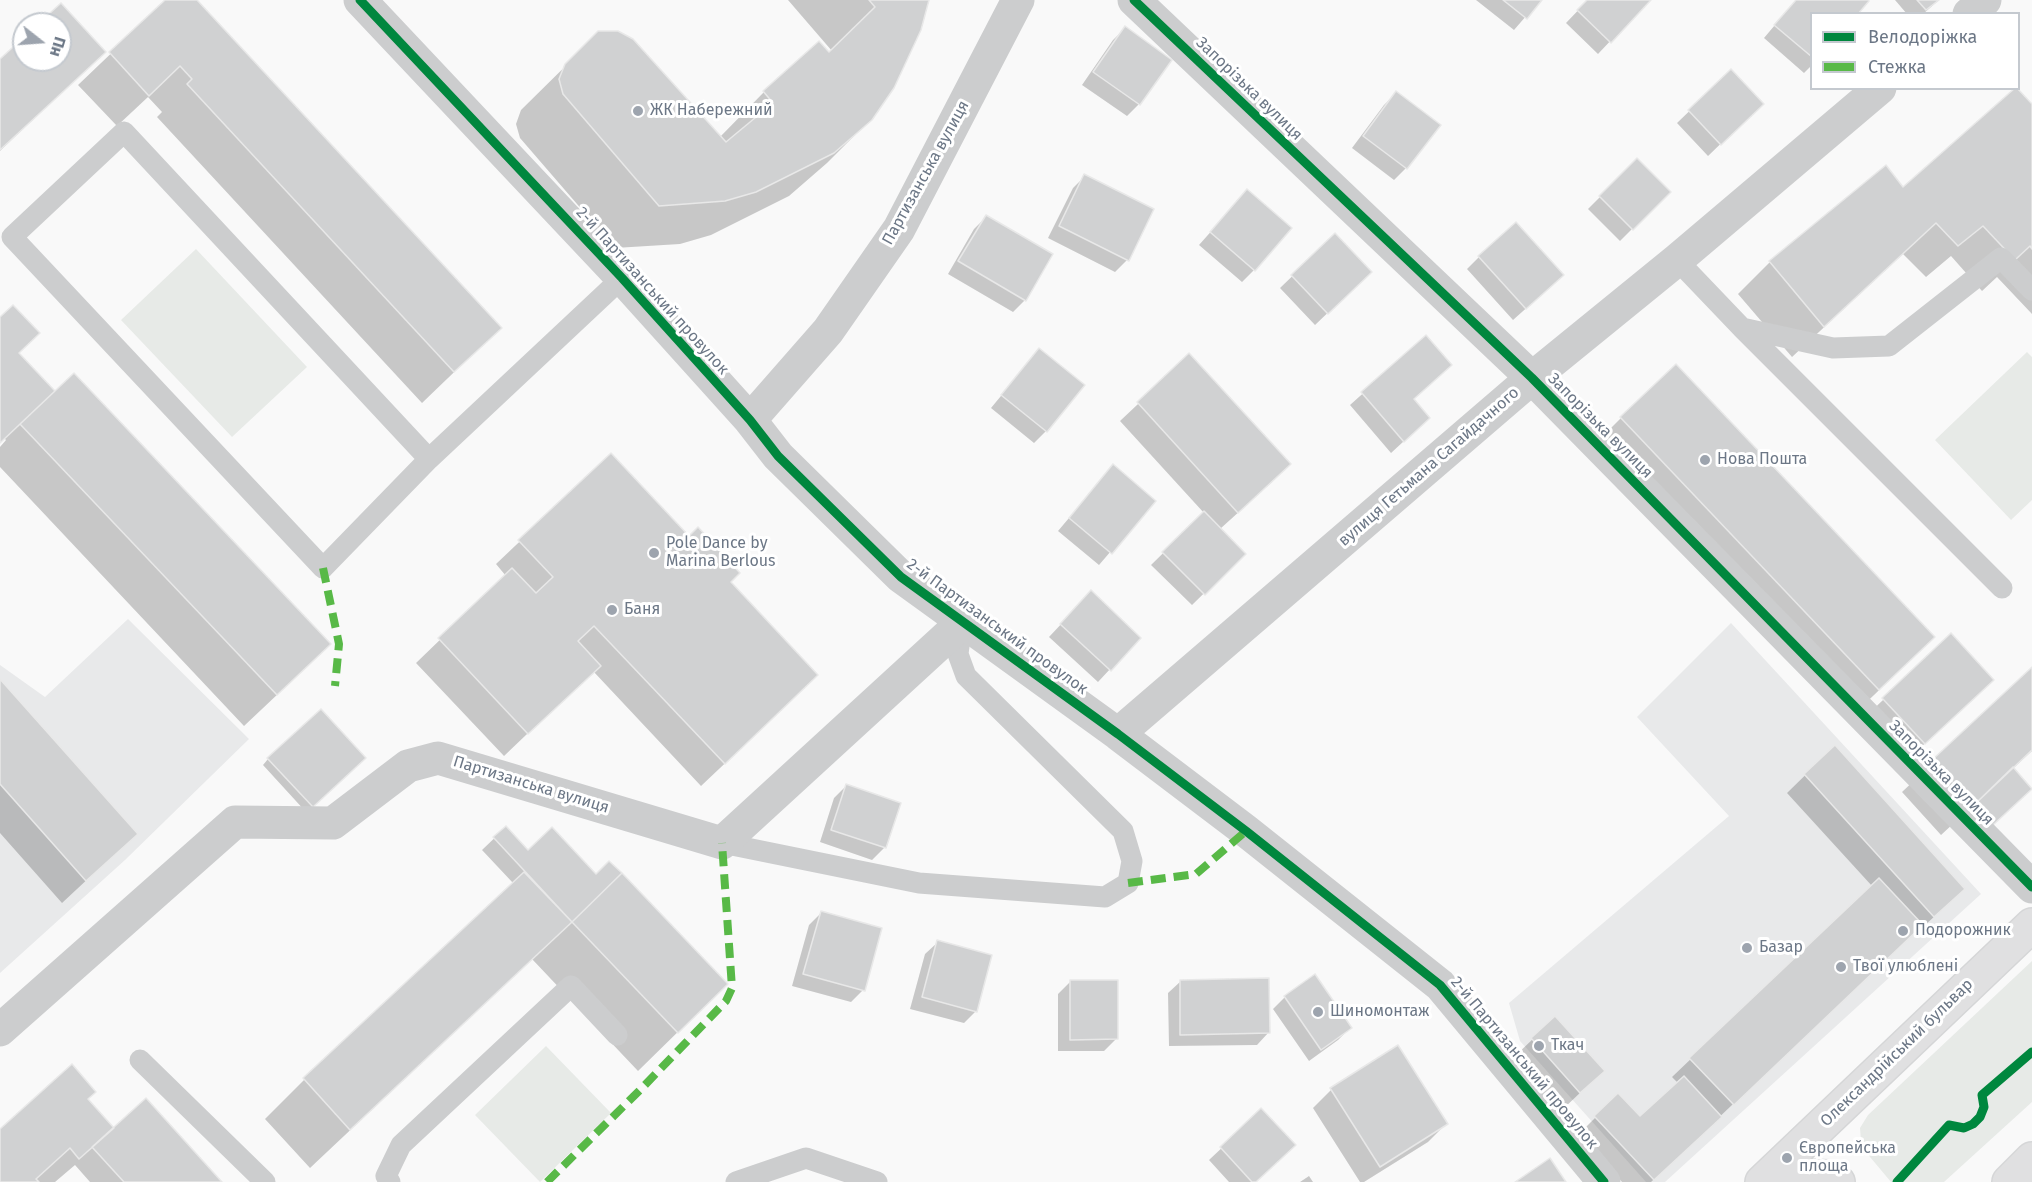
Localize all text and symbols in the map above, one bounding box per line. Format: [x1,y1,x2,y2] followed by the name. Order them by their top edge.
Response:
[12,12,72,72] north arrow
[1810,12,2020,90] legend
[1868,26,1977,48] text: Велодоріжка
[1192,33,1306,145] street label: Запорізька вулиця
[46,34,70,59] text: Пн
[1868,56,1926,78] text: Стежка
[878,98,974,248] street label: Партизанська вулиця
[650,101,773,121] place label: ЖК Набережний
[631,104,645,118] marker: ЖК Набережний
[572,203,732,379] street label: 2-й Партизанський провулок
[1544,370,1656,482] street label: Запорізька вулиця
[1335,383,1523,551] street label: вулиця Гетьмана Сагайдачного
[1717,450,1807,470] place label: Нова Пошта
[1698,453,1712,467] marker: Нова Пошта
[666,534,776,572] place label: Pole Dance by Marina Berlous
[647,546,661,560] marker: Pole Dance by Marina Berlous
[903,555,1091,699] street label: 2-й Партизанський провулок
[624,600,660,620] place label: Баня
[605,603,619,617] marker: Баня
[1885,717,1997,829] street label: Запорізька вулиця
[451,752,611,818] street label: Партизанська вулиця
[1915,921,2011,941] place label: Подорожник
[1896,924,1910,938] marker: Подорожник
[1759,938,1803,958] place label: Базар
[1740,941,1754,955] marker: Базар
[1853,957,1958,977] place label: Твої улюблені
[1834,960,1848,974] marker: Твої улюблені
[1446,973,1602,1153] street label: 2-й Партизанський провулок
[1817,975,1977,1131] street label: Олександрійський бульвар
[1330,1002,1430,1022] place label: Шиномонтаж
[1311,1005,1325,1019] marker: Шиномонтаж
[1551,1036,1584,1056] place label: Ткач
[1532,1039,1546,1053] marker: Ткач
[1799,1139,1896,1177] place label: Європейська площа
[1780,1151,1794,1165] marker: Європейська площа

